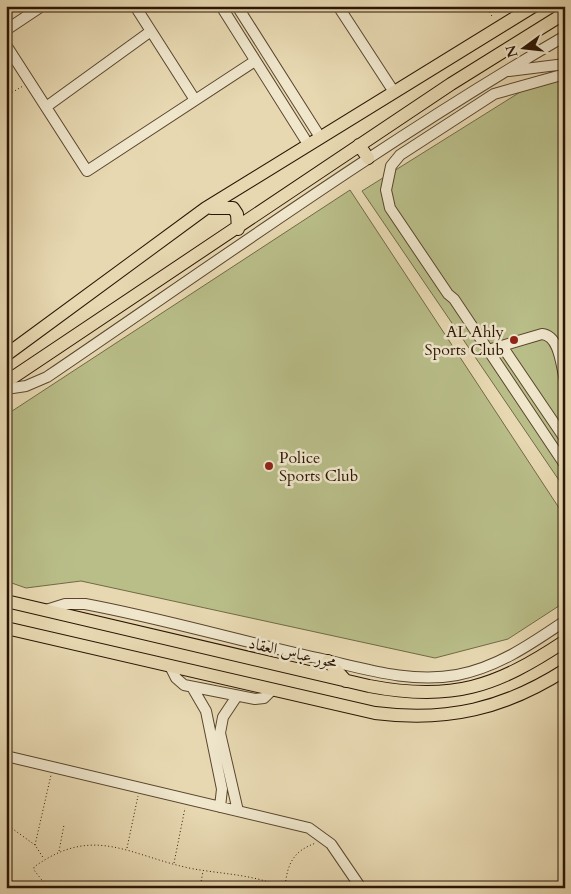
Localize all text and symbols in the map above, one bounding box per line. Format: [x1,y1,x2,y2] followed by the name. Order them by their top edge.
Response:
[498,22,548,72] north arrow
[501,43,523,60] text: N
[425,321,505,361] place label: AL Ahly Sports Club
[508,334,520,346] marker: AL Ahly Sports Club
[279,447,358,487] place label: Police Sports Club
[263,460,275,472] marker: Police Sports Club
[246,632,340,674] street label: محور عباس العقاد

